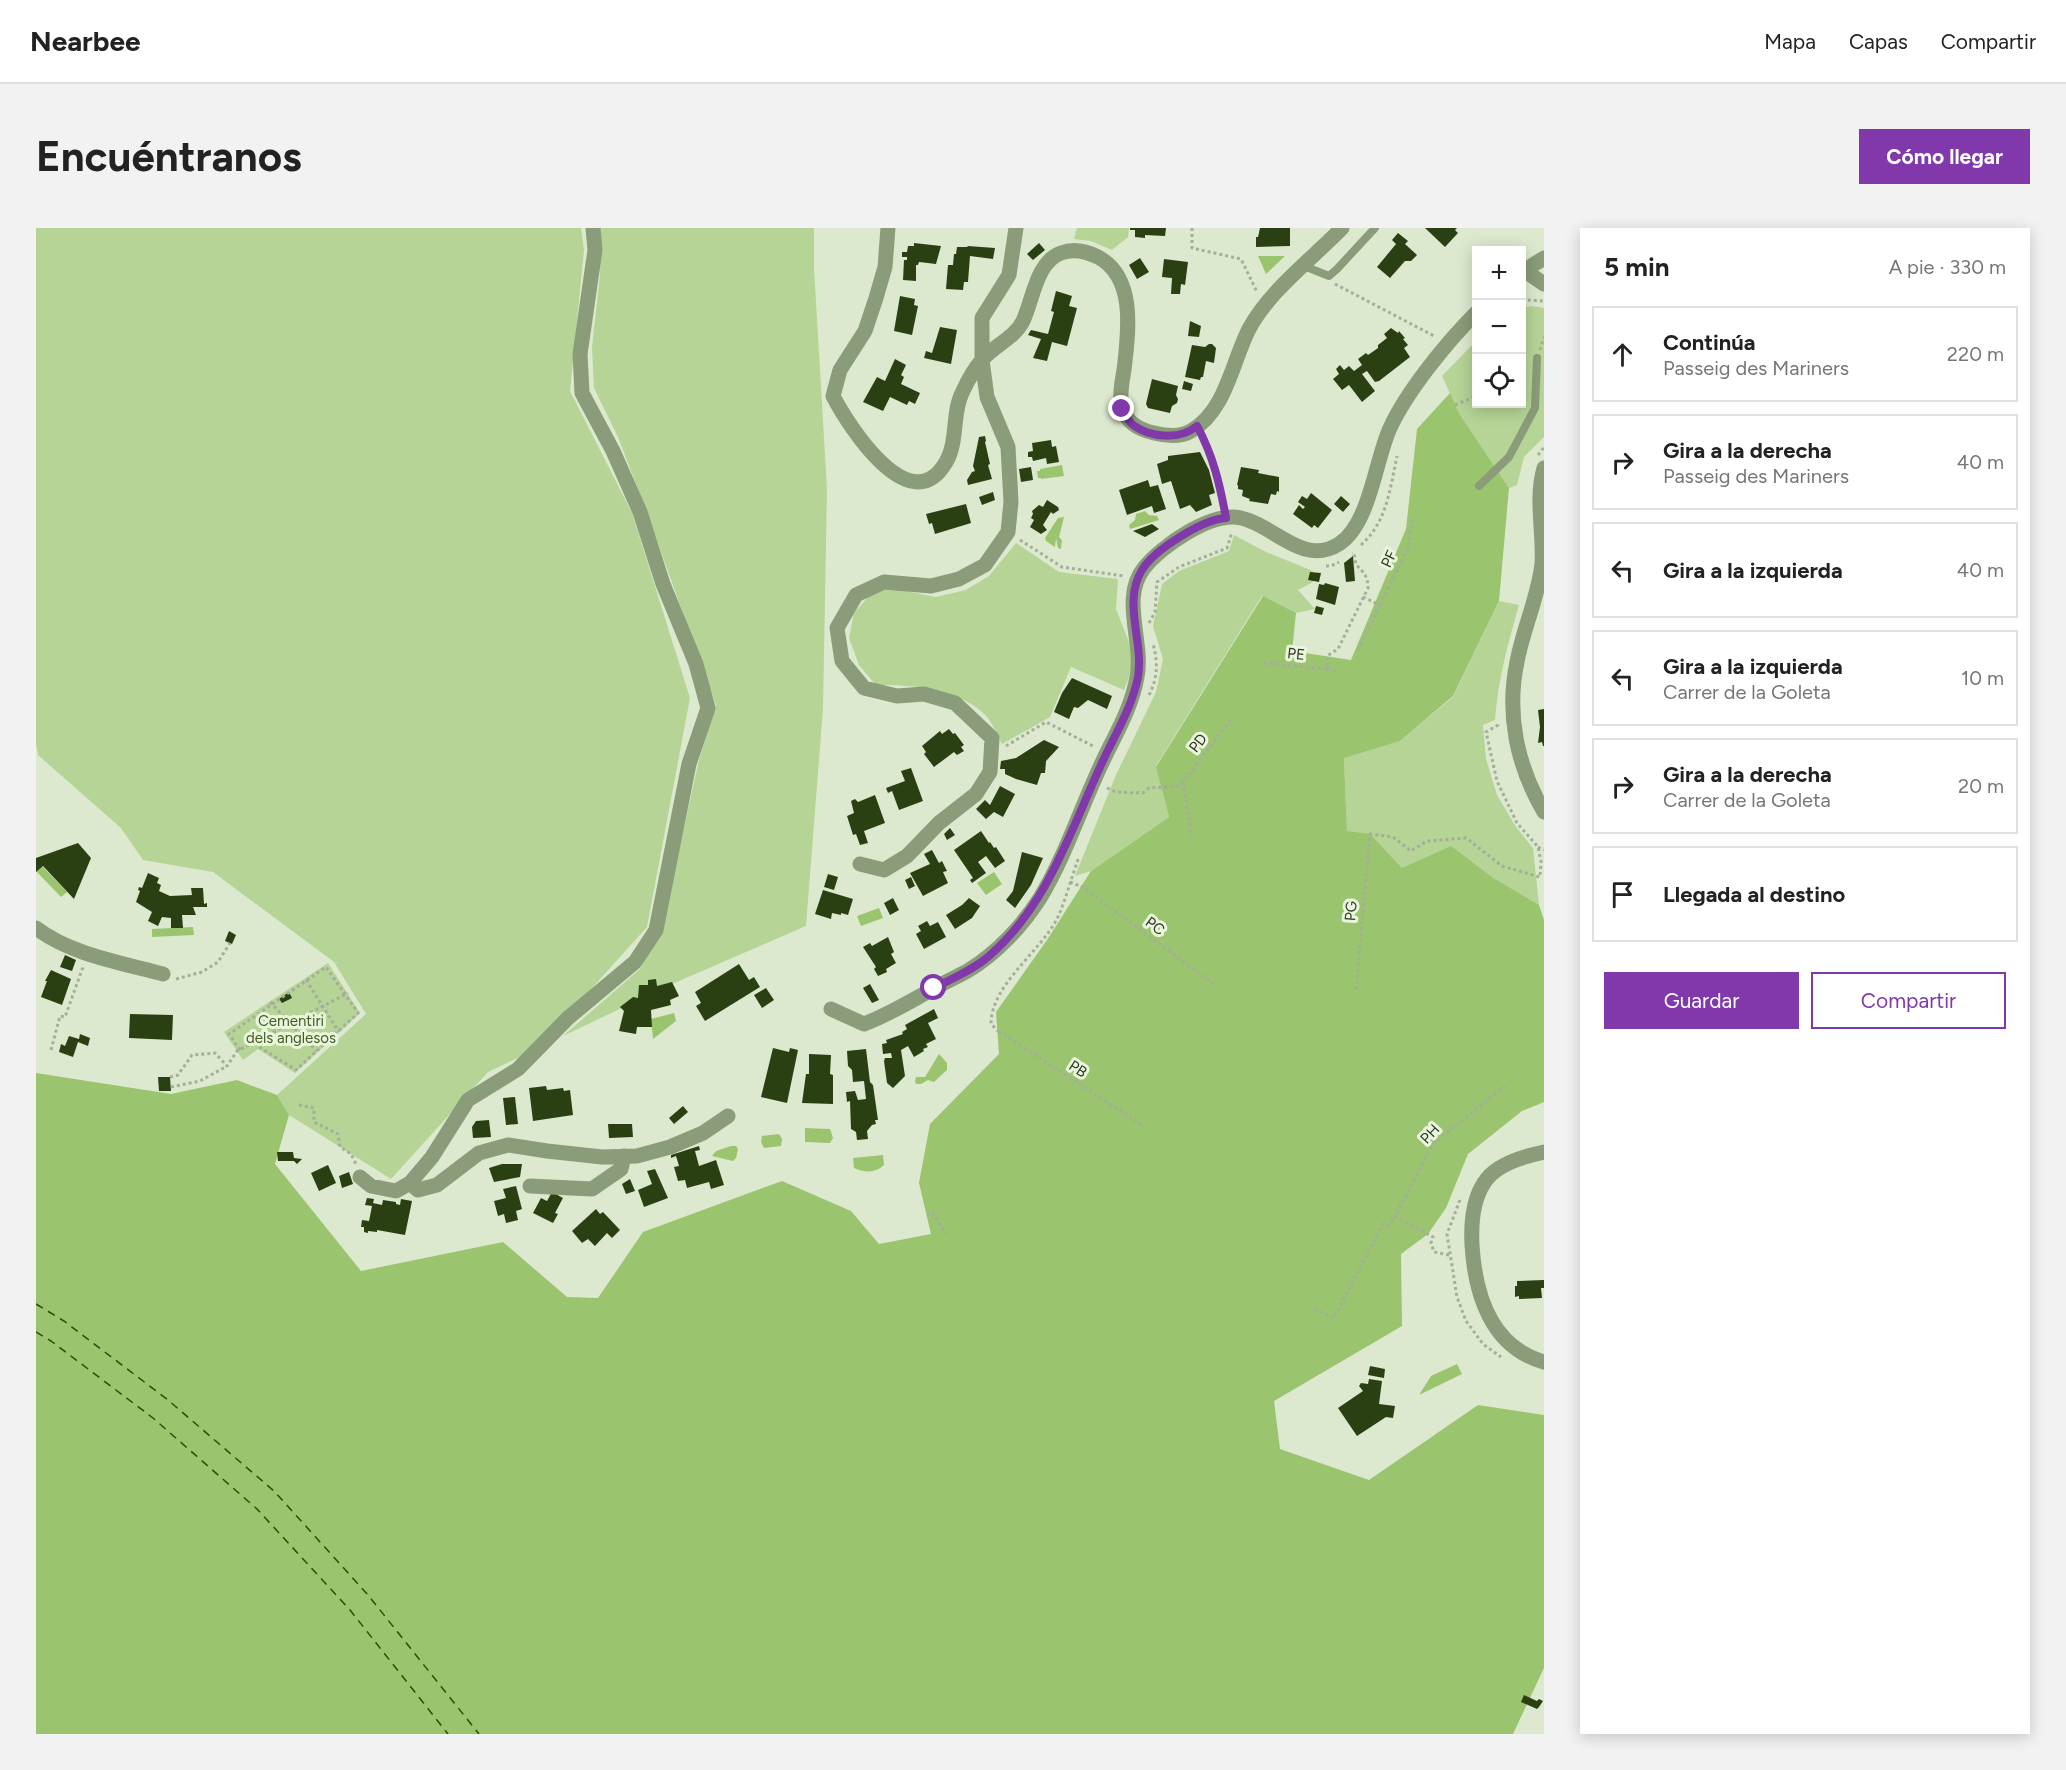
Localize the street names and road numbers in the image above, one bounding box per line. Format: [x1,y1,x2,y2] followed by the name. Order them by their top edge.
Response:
[1377,547,1401,571] street label: PF
[1286,644,1306,664] street label: PE
[1185,730,1211,756] street label: PD
[1341,900,1361,922] street label: PG
[1142,913,1168,939] street label: PC
[1066,1057,1090,1081] street label: PB
[1417,1121,1443,1147] street label: PH

